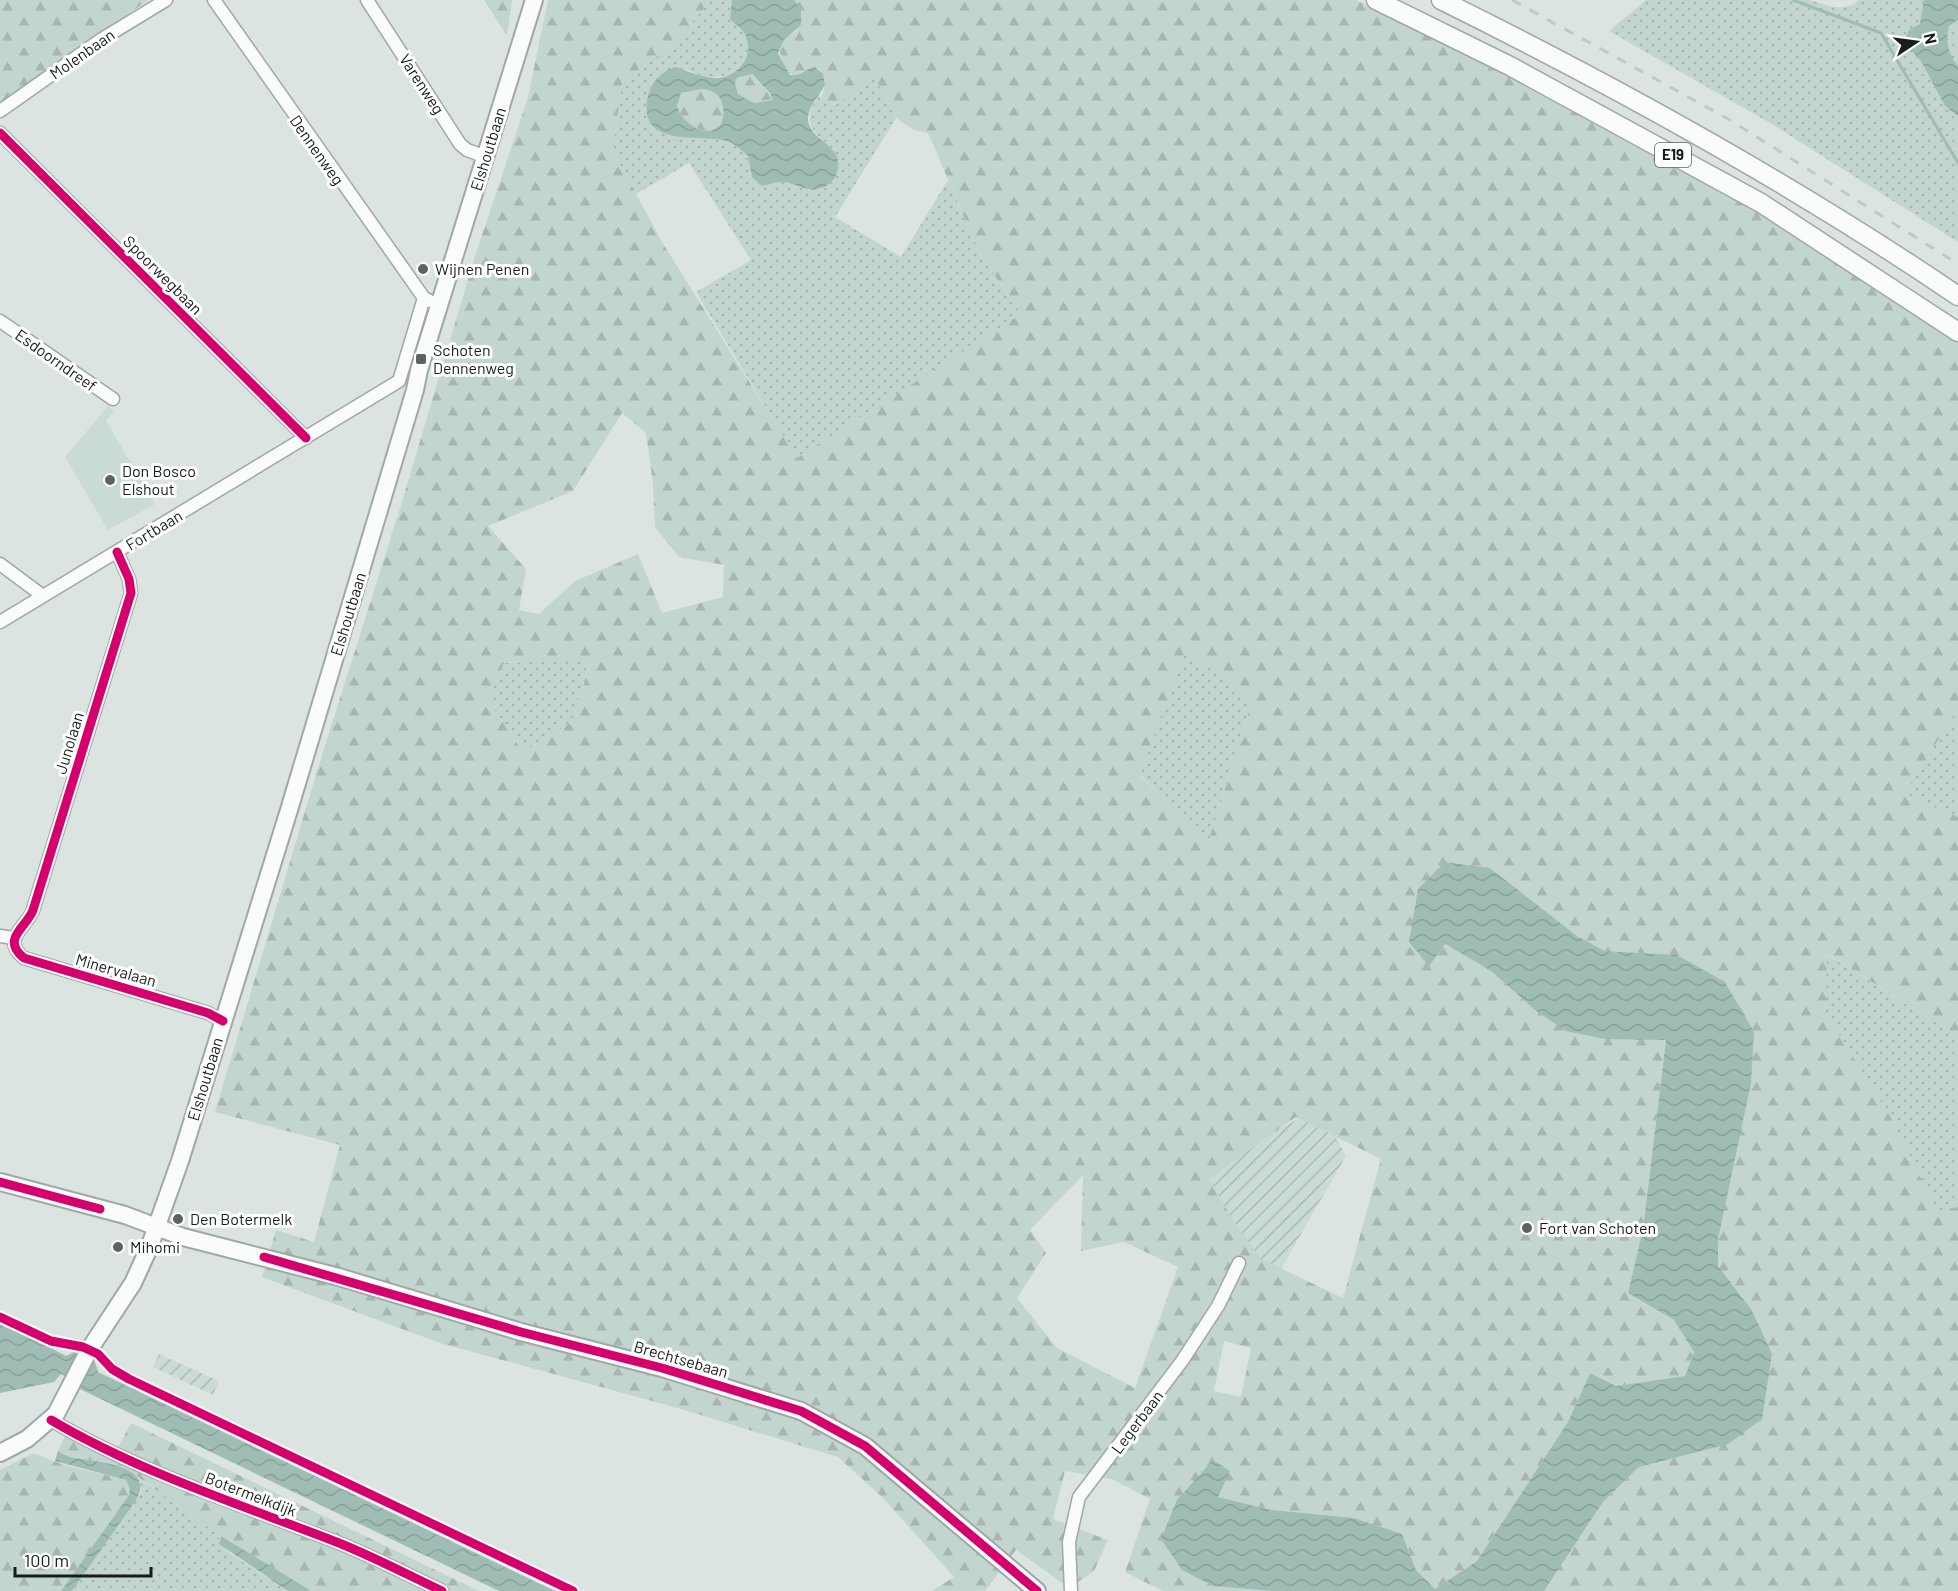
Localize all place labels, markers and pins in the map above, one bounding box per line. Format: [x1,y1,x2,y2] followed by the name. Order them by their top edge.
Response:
[435,259,529,278] place label: Wijnen Penen
[416,262,430,276] marker: Wijnen Penen
[433,340,514,377] place label: Schoten Dennenweg
[414,352,428,366] marker: Schoten Dennenweg
[122,461,196,498] place label: Don Bosco Elshout
[103,473,117,487] marker: Don Bosco Elshout
[190,1209,292,1228] place label: Den Botermelk
[171,1212,185,1226] marker: Den Botermelk
[1539,1218,1656,1237] place label: Fort van Schoten
[1520,1221,1534,1235] marker: Fort van Schoten
[130,1237,180,1256] place label: Mihomi
[111,1240,125,1254] marker: Mihomi

